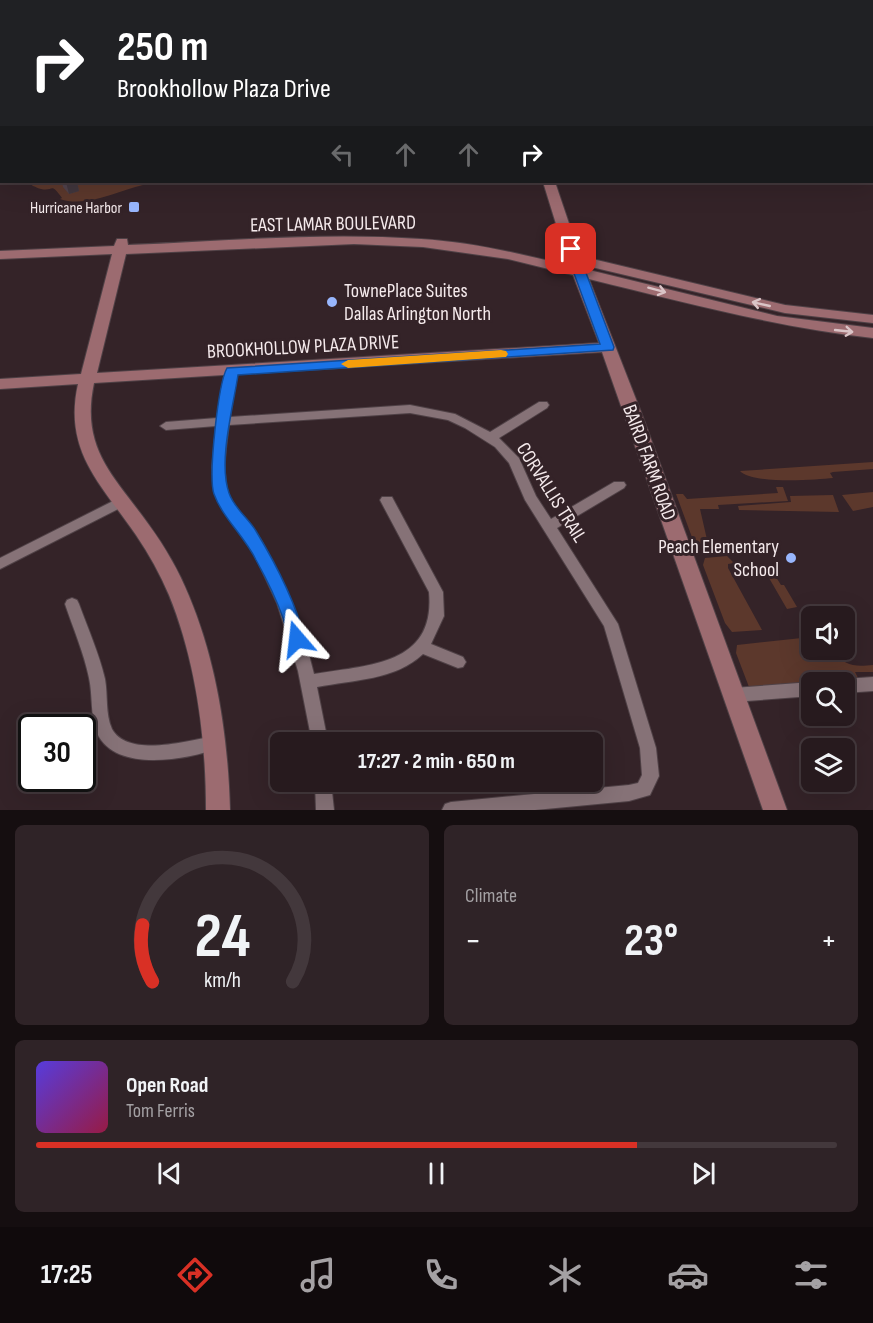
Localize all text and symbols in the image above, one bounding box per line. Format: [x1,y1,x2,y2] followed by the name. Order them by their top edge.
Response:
[117,22,208,73] text: 250 m
[18,24,96,102] icon: right
[117,73,331,105] text: Brookhollow Plaza Drive
[326,138,359,171] icon: left
[389,138,422,171] icon: ahead
[452,138,485,171] icon: ahead
[515,138,548,171] icon: right
[30,199,122,218] place label: Hurricane Harbor
[127,200,141,214] marker: Hurricane Harbor
[250,211,416,237] street label: EAST LAMAR BOULEVARD
[545,223,596,274] pin
[554,232,587,265] icon: arrive
[344,279,491,326] place label: TownePlace Suites Dallas Arlington North
[648,285,667,297] one-way arrow
[325,295,339,309] marker: TownePlace Suites Dallas Arlington North
[751,298,771,309] one-way arrow
[834,325,854,336] one-way arrow
[206,330,400,364] street label: BROOKHOLLOW PLAZA DRIVE
[617,401,681,523] street label: BAIRD FARM ROAD
[511,438,592,547] street label: CORVALLIS TRAIL
[658,535,779,582] place label: Peach Elementary School
[784,551,798,565] marker: Peach Elementary School
[801,606,855,792] map controls
[801,606,855,660] button: sound
[265,607,329,671] position arrow
[801,672,855,726] button: search
[18,714,96,792] speed limit sign: 30
[801,738,855,792] button: layers
[358,748,515,775] text: 17:27 · 2 min · 650 m
[465,884,517,908] text: Climate
[194,900,250,975] text: 24
[624,914,678,969] text: 23°
[465,921,481,961] text: −
[821,921,837,961] text: +
[203,968,241,993] text: km/h
[126,1072,208,1099] text: Open Road
[126,1099,195,1123] text: Tom Ferris
[153,1157,186,1190] icon: previous
[420,1157,453,1190] icon: pause
[687,1157,720,1190] icon: next
[174,1254,216,1296] icon: directions
[297,1254,339,1296] icon: music
[420,1254,462,1296] icon: phone
[544,1254,586,1296] icon: climate
[667,1254,709,1296] icon: car
[790,1254,832,1296] icon: filters
[41,1259,92,1291] text: 17:25

